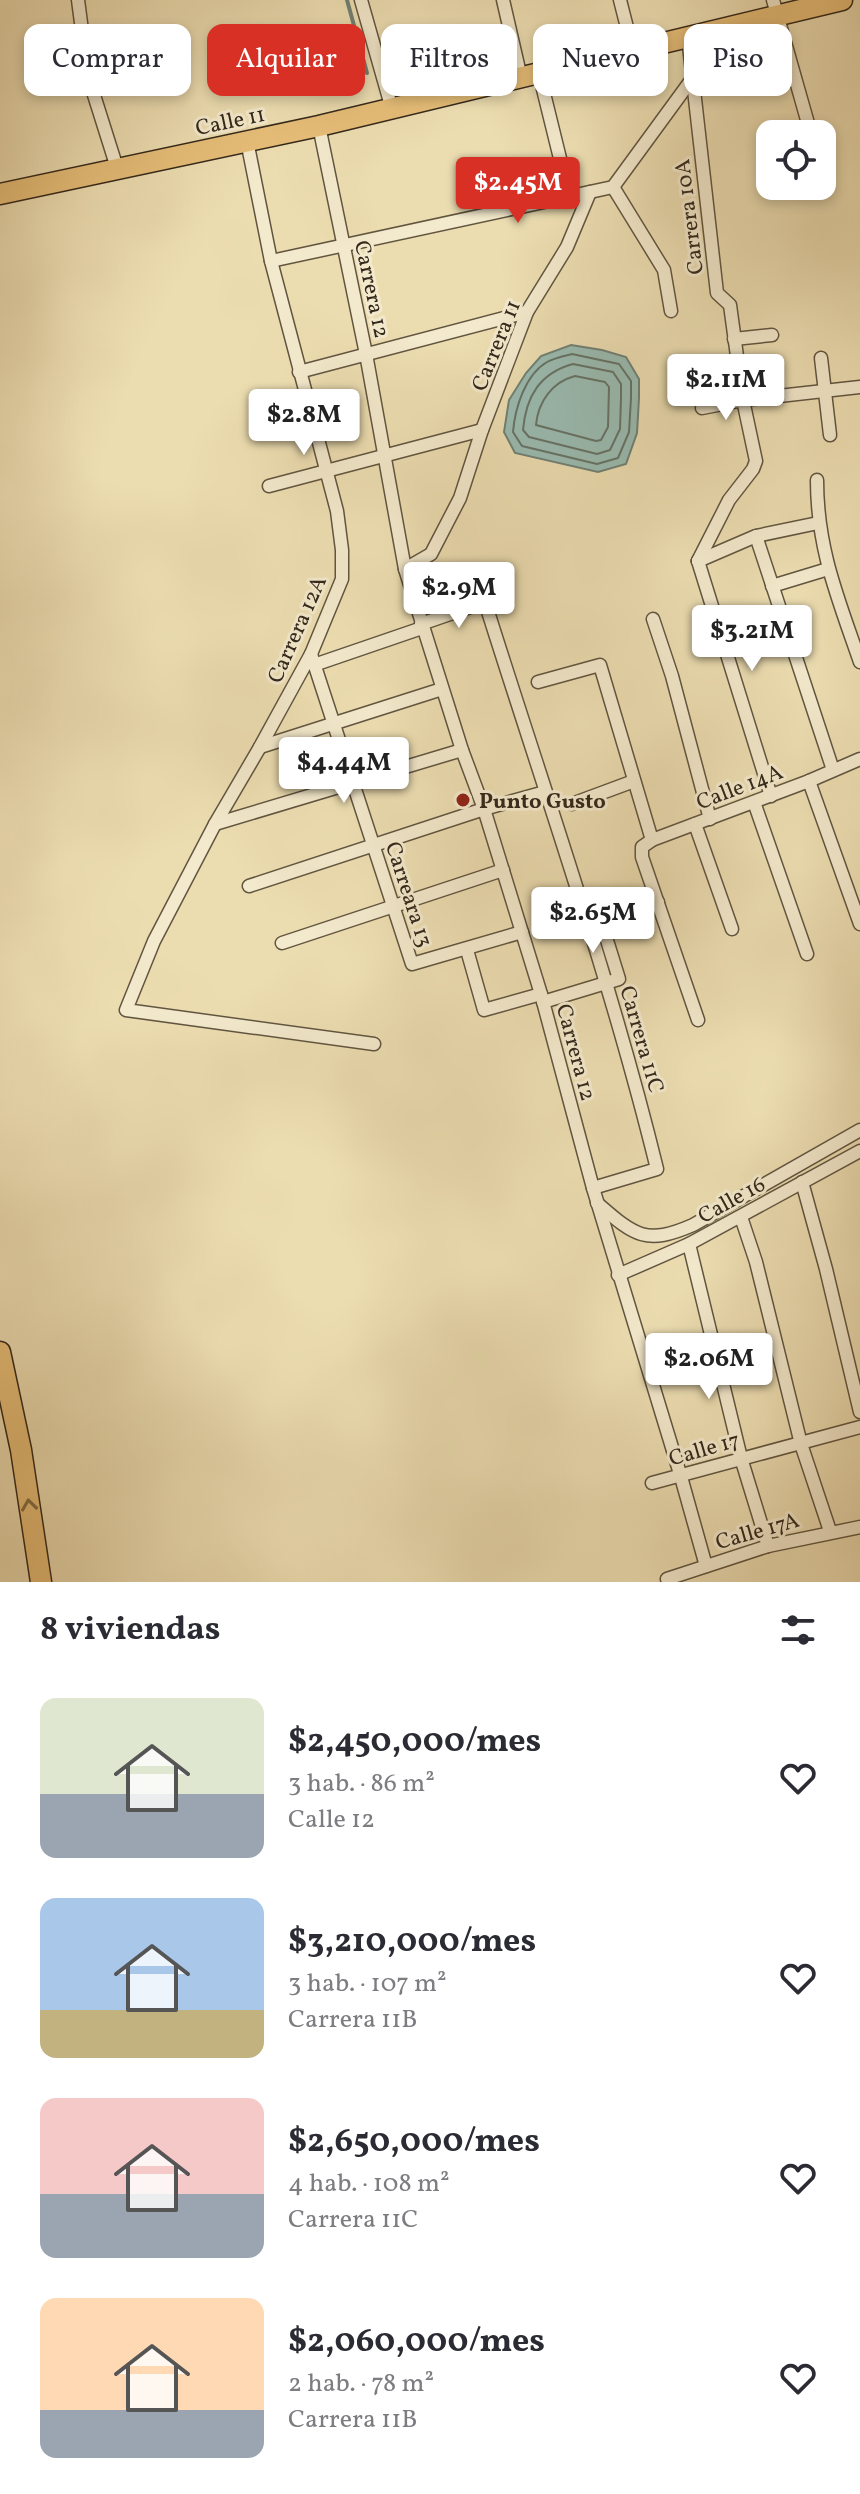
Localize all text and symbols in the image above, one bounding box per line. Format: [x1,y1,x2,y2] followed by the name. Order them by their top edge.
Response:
[24,24,191,96] chip: Comprar
[207,24,365,96] chip: Alquilar
[381,24,517,96] chip: Filtros
[533,24,668,96] chip: Nuevo
[684,24,792,96] chip: Piso
[193,100,268,145] street label: Calle 11
[756,120,836,200] map controls
[756,120,836,200] button: locate
[453,157,583,225] pin: $2.45M
[668,157,713,276] street label: Carrera 10A
[474,165,562,201] text: $2.45M
[345,238,396,341] street label: Carrera 12
[465,296,530,396] street label: Carrera 11
[661,354,791,422] pin: $2.11M
[685,362,767,398] text: $2.11M
[248,389,360,457] pin: $2.8M
[267,397,341,433] text: $2.8M
[403,562,515,630] pin: $2.9M
[422,570,496,606] text: $2.9M
[261,571,336,689] street label: Carrera 12A
[687,605,817,673] pin: $3.21M
[710,613,794,649] text: $3.21M
[279,737,409,805] pin: $4.44M
[297,745,391,781] text: $4.44M
[692,758,788,819] street label: Calle 14A
[479,787,606,818] place label: Punto Gusto
[454,791,472,809] marker: Punto Gusto
[376,838,439,952] street label: Carreara 13
[528,887,658,955] pin: $2.65M
[549,895,637,931] text: $2.65M
[611,982,671,1097] street label: Carrera 11C
[547,1001,602,1105] street label: Carrera 12
[693,1170,772,1232] street label: Calle 16
[644,1333,774,1401] pin: $2.06M
[664,1341,754,1377] text: $2.06M
[666,1426,744,1475] street label: Calle 17
[21,1498,38,1512] one-way arrow
[712,1506,803,1559] street label: Calle 17A
[40,1607,220,1654] text: 8 viviendas
[776,1608,820,1652] icon: filters
[288,1719,541,1766] text: $2,450,000/mes
[104,1730,200,1826] icon: home
[776,1756,820,1800] icon: heart
[288,1766,435,1802] text: 3 hab. · 86 m²
[288,1802,375,1838] text: Calle 12
[288,1919,536,1966] text: $3,210,000/mes
[104,1930,200,2026] icon: home
[776,1956,820,2000] icon: heart
[288,1966,447,2002] text: 3 hab. · 107 m²
[288,2002,417,2038] text: Carrera 11B
[288,2119,540,2166] text: $2,650,000/mes
[104,2130,200,2226] icon: home
[776,2156,820,2200] icon: heart
[288,2166,450,2202] text: 4 hab. · 108 m²
[288,2202,418,2238] text: Carrera 11C
[288,2319,545,2366] text: $2,060,000/mes
[104,2330,200,2426] icon: home
[776,2356,820,2400] icon: heart
[288,2366,434,2402] text: 2 hab. · 78 m²
[288,2402,417,2438] text: Carrera 11B

